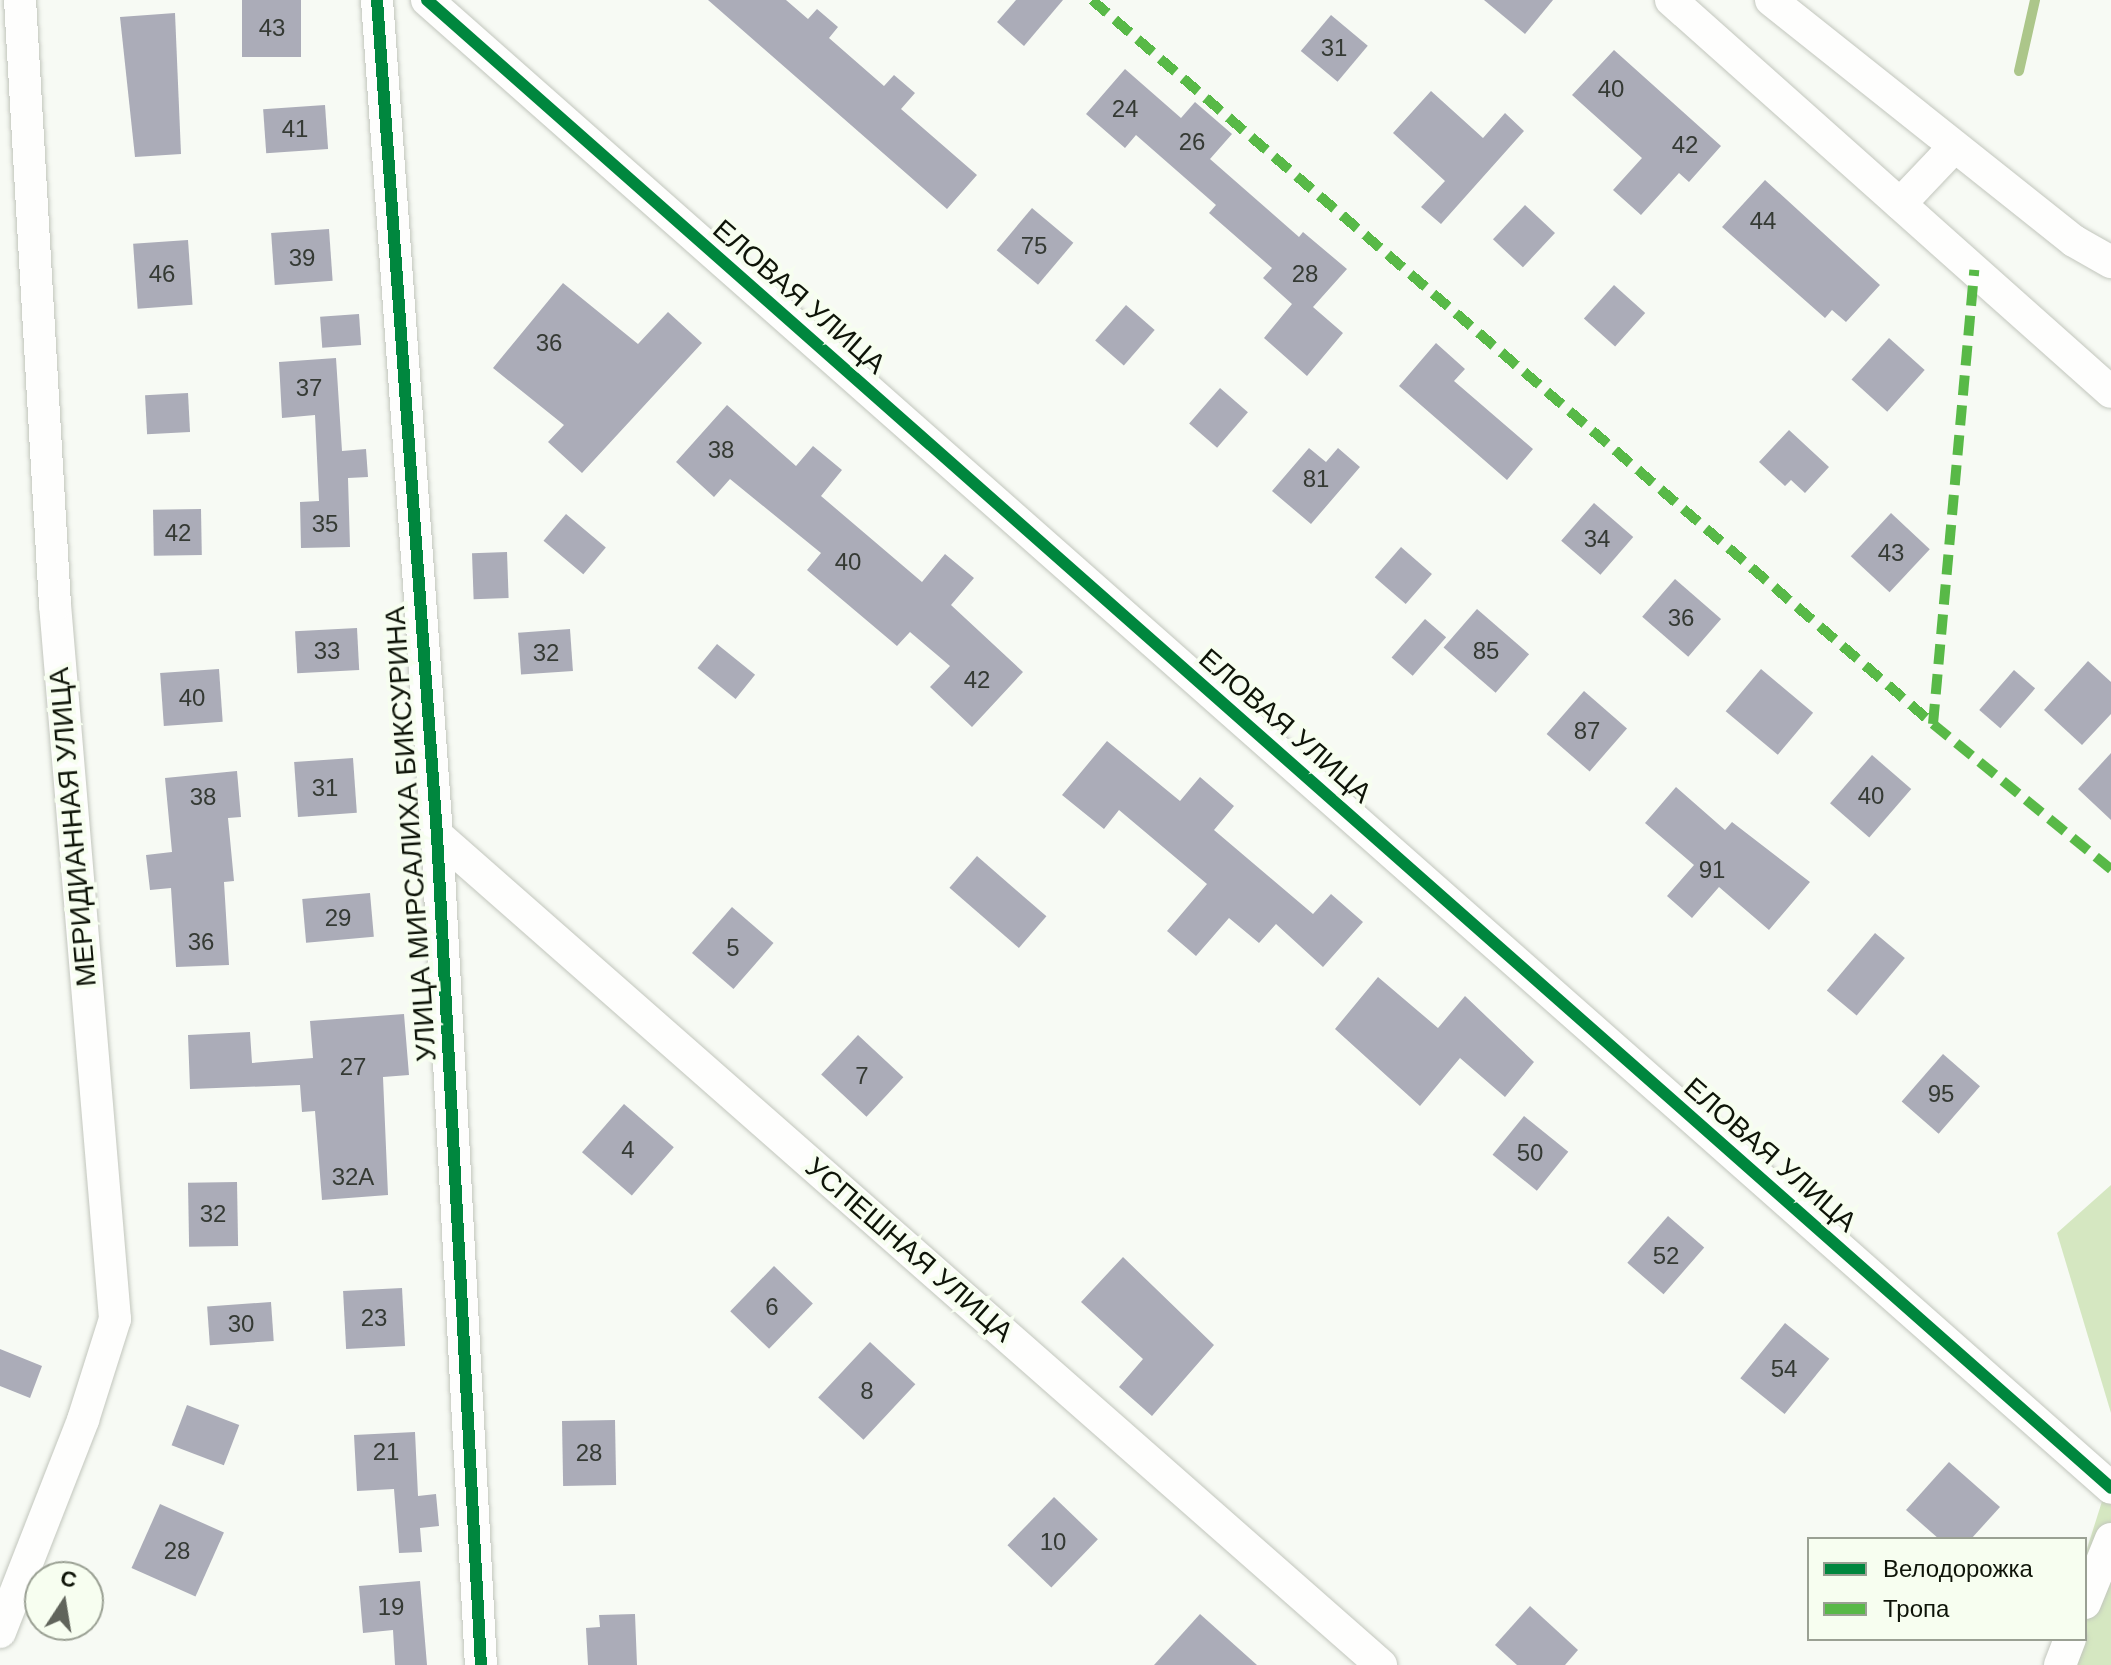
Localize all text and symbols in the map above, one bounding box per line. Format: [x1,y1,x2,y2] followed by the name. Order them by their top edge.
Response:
[259,14,285,42] house number: 43
[1321,34,1347,62] house number: 31
[1598,75,1624,103] house number: 40
[1112,95,1138,123] house number: 24
[282,115,308,143] house number: 41
[1179,128,1205,156] house number: 26
[1672,131,1698,159] house number: 42
[1750,207,1776,235] house number: 44
[706,213,892,381] street label: ЕЛОВАЯ УЛИЦА
[1021,232,1047,260] house number: 75
[289,244,315,272] house number: 39
[149,260,175,288] house number: 46
[1292,260,1318,288] house number: 28
[536,329,562,357] house number: 36
[296,374,322,402] house number: 37
[708,436,734,464] house number: 38
[1303,465,1329,493] house number: 81
[312,510,338,538] house number: 35
[165,519,191,547] house number: 42
[1584,525,1610,553] house number: 34
[1878,539,1904,567] house number: 43
[835,548,861,576] house number: 40
[1668,604,1694,632] house number: 36
[378,605,444,1063] street label: УЛИЦА МИРСАЛИХА БИКСУРИНА
[314,637,340,665] house number: 33
[1473,637,1499,665] house number: 85
[533,639,559,667] house number: 32
[1192,642,1378,810] street label: ЕЛОВАЯ УЛИЦА
[42,666,104,988] street label: МЕРИДИАННАЯ УЛИЦА
[964,666,990,694] house number: 42
[179,684,205,712] house number: 40
[1574,717,1600,745] house number: 87
[312,774,338,802] house number: 31
[1858,782,1884,810] house number: 40
[190,783,216,811] house number: 38
[1699,856,1725,884] house number: 91
[325,904,351,932] house number: 29
[188,928,214,956] house number: 36
[726,934,740,962] house number: 5
[340,1053,366,1081] house number: 27
[855,1062,869,1090] house number: 7
[1677,1071,1863,1239] street label: ЕЛОВАЯ УЛИЦА
[1928,1080,1954,1108] house number: 95
[621,1136,635,1164] house number: 4
[1517,1139,1543,1167] house number: 50
[798,1151,1020,1349] street label: УСПЕШНАЯ УЛИЦА
[332,1163,374,1191] house number: 32А
[200,1200,226,1228] house number: 32
[1653,1242,1679,1270] house number: 52
[765,1293,779,1321] house number: 6
[361,1304,387,1332] house number: 23
[228,1310,254,1338] house number: 30
[1771,1355,1797,1383] house number: 54
[860,1377,874,1405] house number: 8
[373,1438,399,1466] house number: 21
[576,1439,602,1467] house number: 28
[1040,1528,1066,1556] house number: 10
[164,1537,190,1565] house number: 28
[1807,1537,2087,1641] legend
[1883,1555,2033,1582] text: Велодорожка
[24,1561,104,1641] north arrow
[58,1565,79,1593] text: С
[378,1593,404,1621] house number: 19
[1883,1595,1949,1622] text: Тропа

